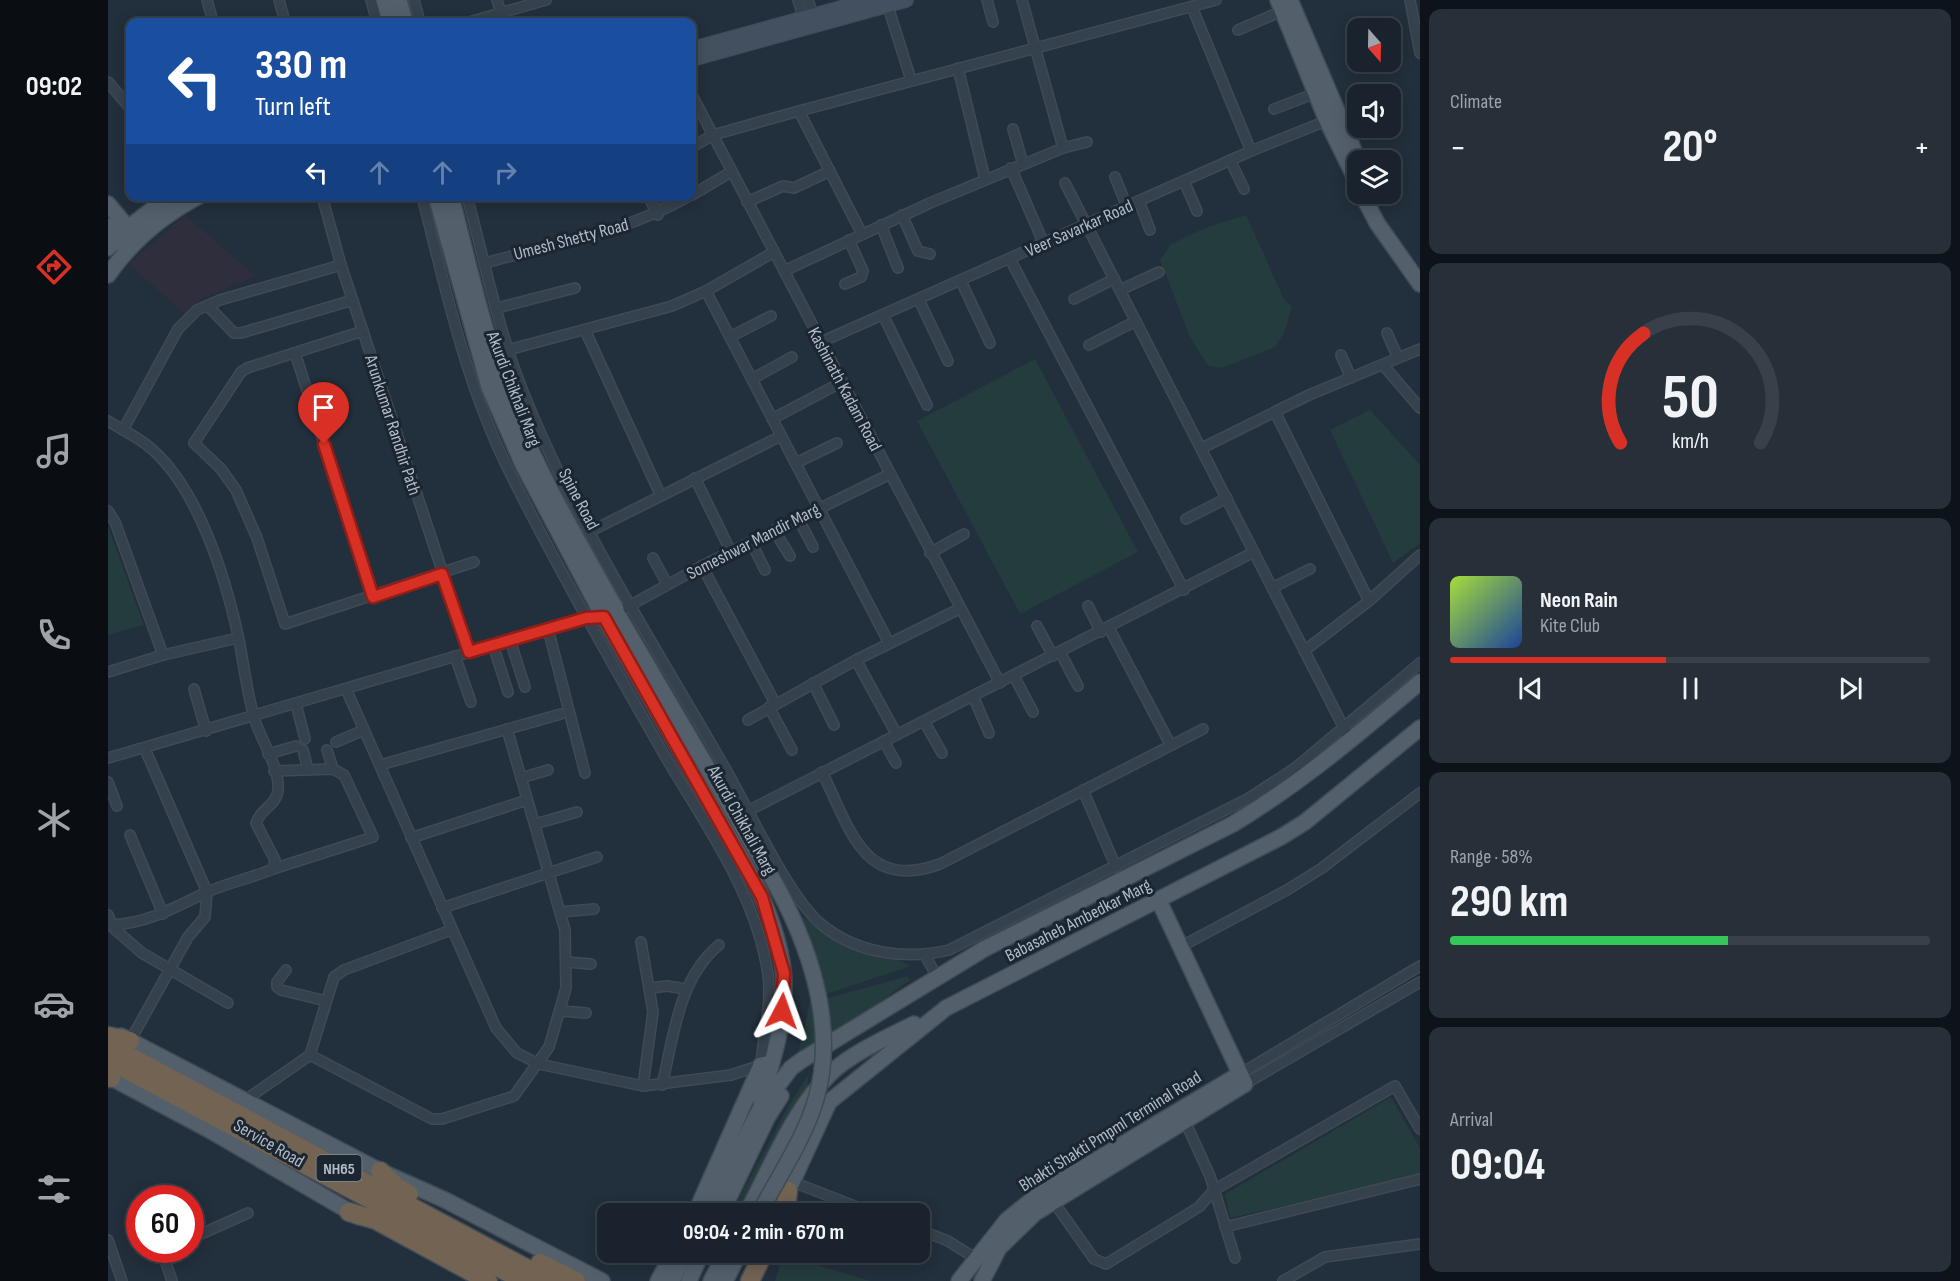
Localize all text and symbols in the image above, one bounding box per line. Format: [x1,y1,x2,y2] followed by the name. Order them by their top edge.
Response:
[1347,18,1401,72] north arrow
[1347,18,1401,204] map controls
[255,40,347,91] text: 330 m
[156,42,234,120] icon: left
[26,71,82,103] text: 09:02
[1347,84,1401,138] button: sound
[1450,90,1502,114] text: Climate
[255,91,331,123] text: Turn left
[1662,120,1718,175] text: 20°
[1450,128,1466,168] text: −
[1914,128,1930,168] text: +
[1347,150,1401,204] button: layers
[300,156,333,189] icon: left
[363,156,396,189] icon: ahead
[426,156,459,189] icon: ahead
[489,156,522,189] icon: right
[1022,195,1136,261] street label: Veer Savarkar Road
[511,214,631,265] street label: Umesh Shetty Road
[33,246,75,288] icon: directions
[803,324,886,455] street label: Kashinath Kadam Road
[482,328,545,450] street label: Akurdi Chikhali Marg
[360,351,425,498] street label: Arunkumar Randhir Path
[1661,361,1719,436] text: 50
[298,382,349,444] pin
[307,391,340,424] icon: arrive
[33,430,75,472] icon: music
[1671,430,1709,455] text: km/h
[554,465,603,533] street label: Spine Road
[683,499,823,584] street label: Someshwar Mandir Marg
[1540,587,1618,614] text: Neon Rain
[33,614,75,656] icon: phone
[1540,614,1600,638] text: Kite Club
[1514,672,1547,705] icon: previous
[1674,672,1707,705] icon: pause
[1834,672,1867,705] icon: next
[702,761,780,879] street label: Akurdi Chikhali Marg
[33,799,75,841] icon: climate
[1450,845,1533,869] text: Range · 58%
[1002,875,1155,966] street label: Babasaheb Ambedkar Marg
[1450,875,1568,930] text: 290 km
[750,979,814,1043] position arrow
[33,983,75,1025] icon: car
[1015,1067,1205,1196] street label: Bhakti Shakti Pmpml Terminal Road
[1450,1108,1493,1132] text: Arrival
[230,1115,308,1172] street label: Service Road
[1450,1138,1545,1193] text: 09:04
[316,1155,362,1181] road number: NH65
[33,1168,75,1210] icon: filters
[126,1185,204,1263] speed limit sign: 60
[683,1219,844,1246] text: 09:04 · 2 min · 670 m

